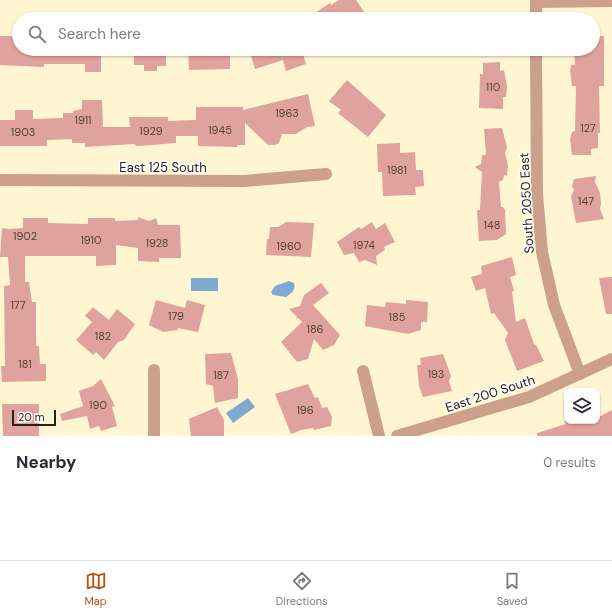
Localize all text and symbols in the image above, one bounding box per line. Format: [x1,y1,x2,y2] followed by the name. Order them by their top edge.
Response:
[12,12,600,56] search box
[26,23,48,45] icon: search
[58,24,141,44] text: Search here
[486,80,500,94] house number: 110
[275,106,299,120] house number: 1963
[74,113,92,127] house number: 1911
[580,121,596,135] house number: 127
[208,123,232,137] house number: 1945
[139,124,163,138] house number: 1929
[11,125,35,139] house number: 1903
[515,152,538,254] street label: South 2050 East
[119,159,207,176] street label: East 125 South
[387,163,407,177] house number: 1981
[578,194,594,208] house number: 147
[484,218,500,232] house number: 148
[13,229,37,243] house number: 1902
[80,233,102,247] house number: 1910
[146,236,169,250] house number: 1928
[353,238,375,252] house number: 1974
[277,239,301,253] house number: 1960
[10,298,26,312] house number: 177
[168,309,184,323] house number: 179
[389,310,406,324] house number: 185
[306,322,324,336] house number: 186
[95,329,111,343] house number: 182
[18,357,32,371] house number: 181
[428,367,444,381] house number: 193
[213,368,229,382] house number: 187
[443,371,537,416] street label: East 200 South
[564,388,600,424] map controls
[564,388,600,424] button: layers
[89,398,107,412] house number: 190
[296,403,314,417] house number: 196
[12,408,56,427] scale bar
[18,410,44,424] text: 20 m
[16,451,76,473] text: Nearby
[543,454,596,471] text: 0 results
[85,570,107,608] tab: Map
[276,570,328,608] tab: Directions
[497,570,527,608] tab: Saved

